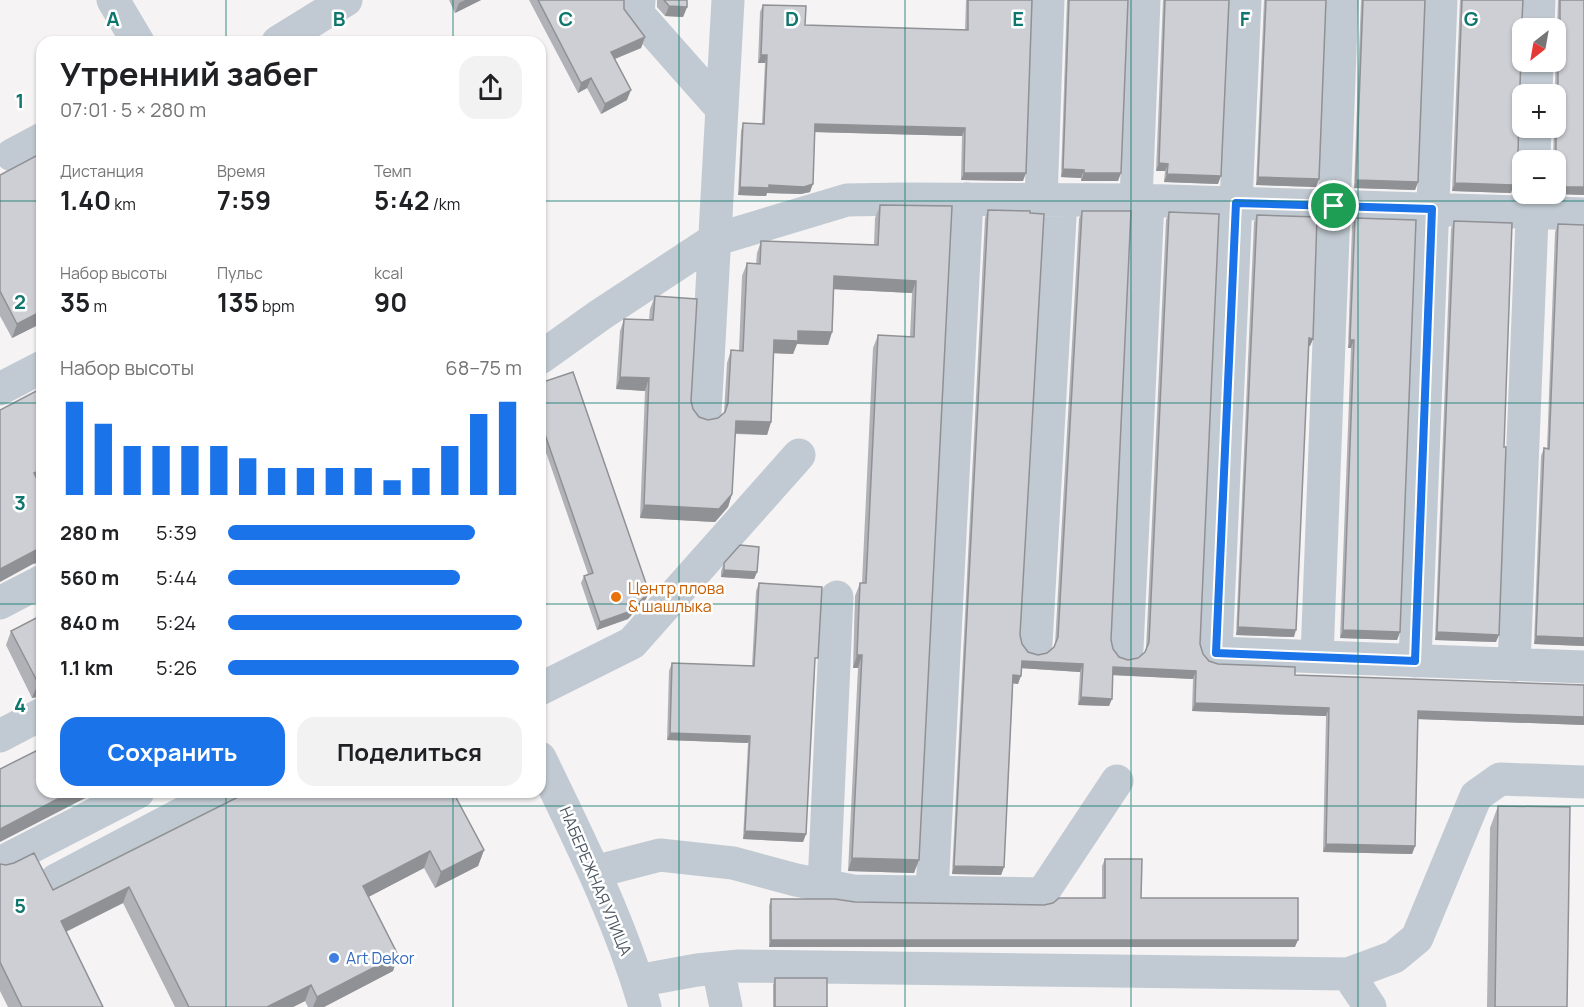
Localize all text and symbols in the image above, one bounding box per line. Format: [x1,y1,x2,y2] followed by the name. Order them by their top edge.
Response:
[106,5,120,32] text: A
[333,5,346,32] text: B
[559,5,573,32] text: C
[785,5,799,32] text: D
[1012,5,1024,32] text: E
[1240,5,1251,32] text: F
[1464,5,1479,32] text: G
[1512,18,1566,72] north arrow
[1512,18,1566,204] map controls
[60,51,318,96] text: Утренний забег
[459,56,522,119] button: share
[1512,84,1566,138] button: +
[16,87,24,114] text: 1
[60,96,206,123] text: 07:01 · 5 × 280 m
[1512,150,1566,204] button: −
[60,160,144,182] text: Дистанция
[217,160,265,182] text: Время
[374,160,412,182] text: Темп
[1308,180,1359,231] pin
[60,182,111,218] text: 1.40
[217,182,271,218] text: 7:59
[374,182,429,218] text: 5:42
[1317,189,1350,222] icon: arrive
[111,193,136,215] text: km
[429,193,460,215] text: /km
[60,262,167,284] text: Набор высоты
[217,262,263,284] text: Пульс
[374,262,403,284] text: kcal
[60,284,90,320] text: 35
[217,284,259,320] text: 135
[374,284,407,320] text: 90
[14,288,26,315] text: 2
[90,295,107,317] text: m
[259,295,294,317] text: bpm
[60,354,194,381] text: Набор высоты
[445,354,522,381] text: 68–75 m
[14,489,26,516] text: 3
[60,519,119,546] text: 280 m
[156,519,197,546] text: 5:39
[60,564,119,591] text: 560 m
[156,564,197,591] text: 5:44
[628,577,724,617] place label: Центр плова & шашлыка
[609,590,623,604] marker: Центр плова & шашлыка
[60,609,120,636] text: 840 m
[156,609,196,636] text: 5:24
[60,654,113,681] text: 1.1 km
[156,654,197,681] text: 5:26
[14,691,26,718] text: 4
[60,717,285,786] button: Сохранить
[297,717,522,786] button: Поделиться
[555,803,637,959] street label: НАБЕРЕЖНАЯ УЛИЦА
[14,892,26,919] text: 5
[346,947,415,969] place label: Art Dekor
[327,951,341,965] marker: Art Dekor

